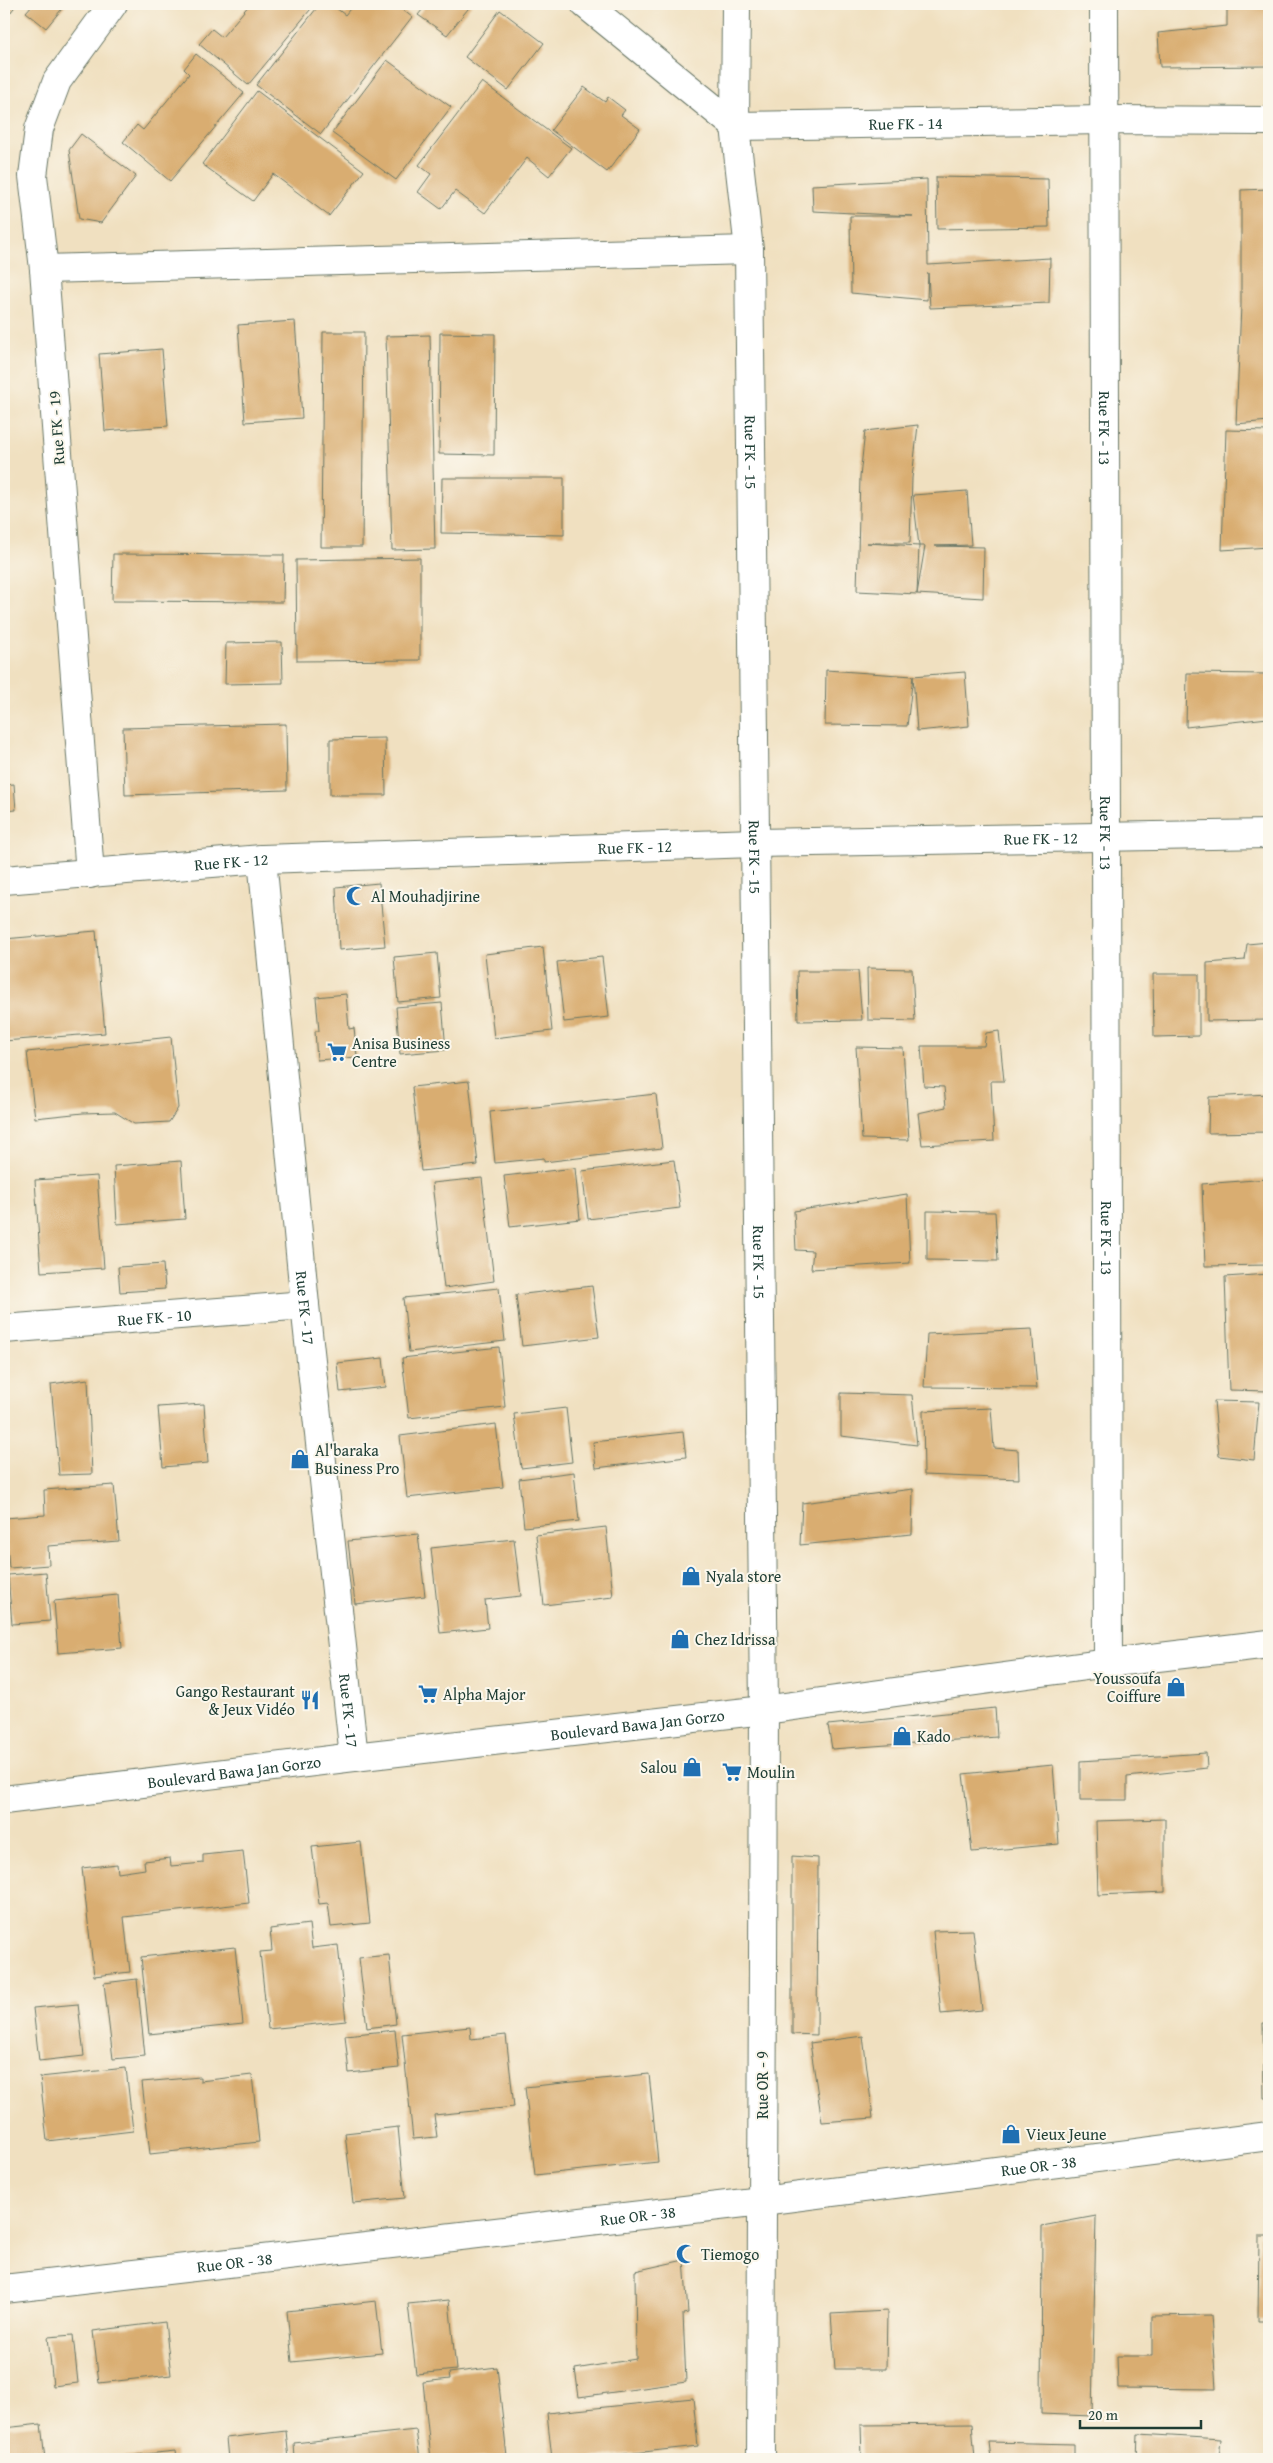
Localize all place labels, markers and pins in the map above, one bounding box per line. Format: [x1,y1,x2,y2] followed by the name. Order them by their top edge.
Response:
[371,884,480,908] place label: Al Mouhadjirine
[345,885,367,907] mosque icon: Al Mouhadjirine
[352,1031,450,1073] place label: Anisa Business Centre
[326,1041,348,1063] supermarket icon: Anisa Business Centre
[315,1438,399,1480] place label: Al'baraka Business Pro
[289,1448,311,1470] shop icon: Al'baraka Business Pro
[706,1564,781,1588] place label: Nyala store
[680,1565,702,1587] shop icon: Nyala store
[695,1627,776,1651] place label: Chez Idrissa
[669,1628,691,1650] shop icon: Chez Idrissa
[1093,1666,1161,1708] place label: Youssoufa Coiffure
[1165,1676,1187,1698] shop icon: Youssoufa Coiffure
[176,1679,295,1721] place label: Gango Restaurant & Jeux Vidéo
[443,1682,526,1706] place label: Alpha Major
[417,1683,439,1705] supermarket icon: Alpha Major
[299,1689,321,1711] restaurant icon: Gango Restaurant & Jeux Vidéo
[917,1724,951,1748] place label: Kado
[891,1725,913,1747] shop icon: Kado
[640,1755,677,1779] place label: Salou
[681,1756,703,1778] shop icon: Salou
[747,1760,795,1784] place label: Moulin
[721,1761,743,1783] supermarket icon: Moulin
[1026,2122,1107,2146] place label: Vieux Jeune
[1000,2123,1022,2145] shop icon: Vieux Jeune
[701,2242,759,2266] place label: Tiemogo
[675,2243,697,2265] mosque icon: Tiemogo

